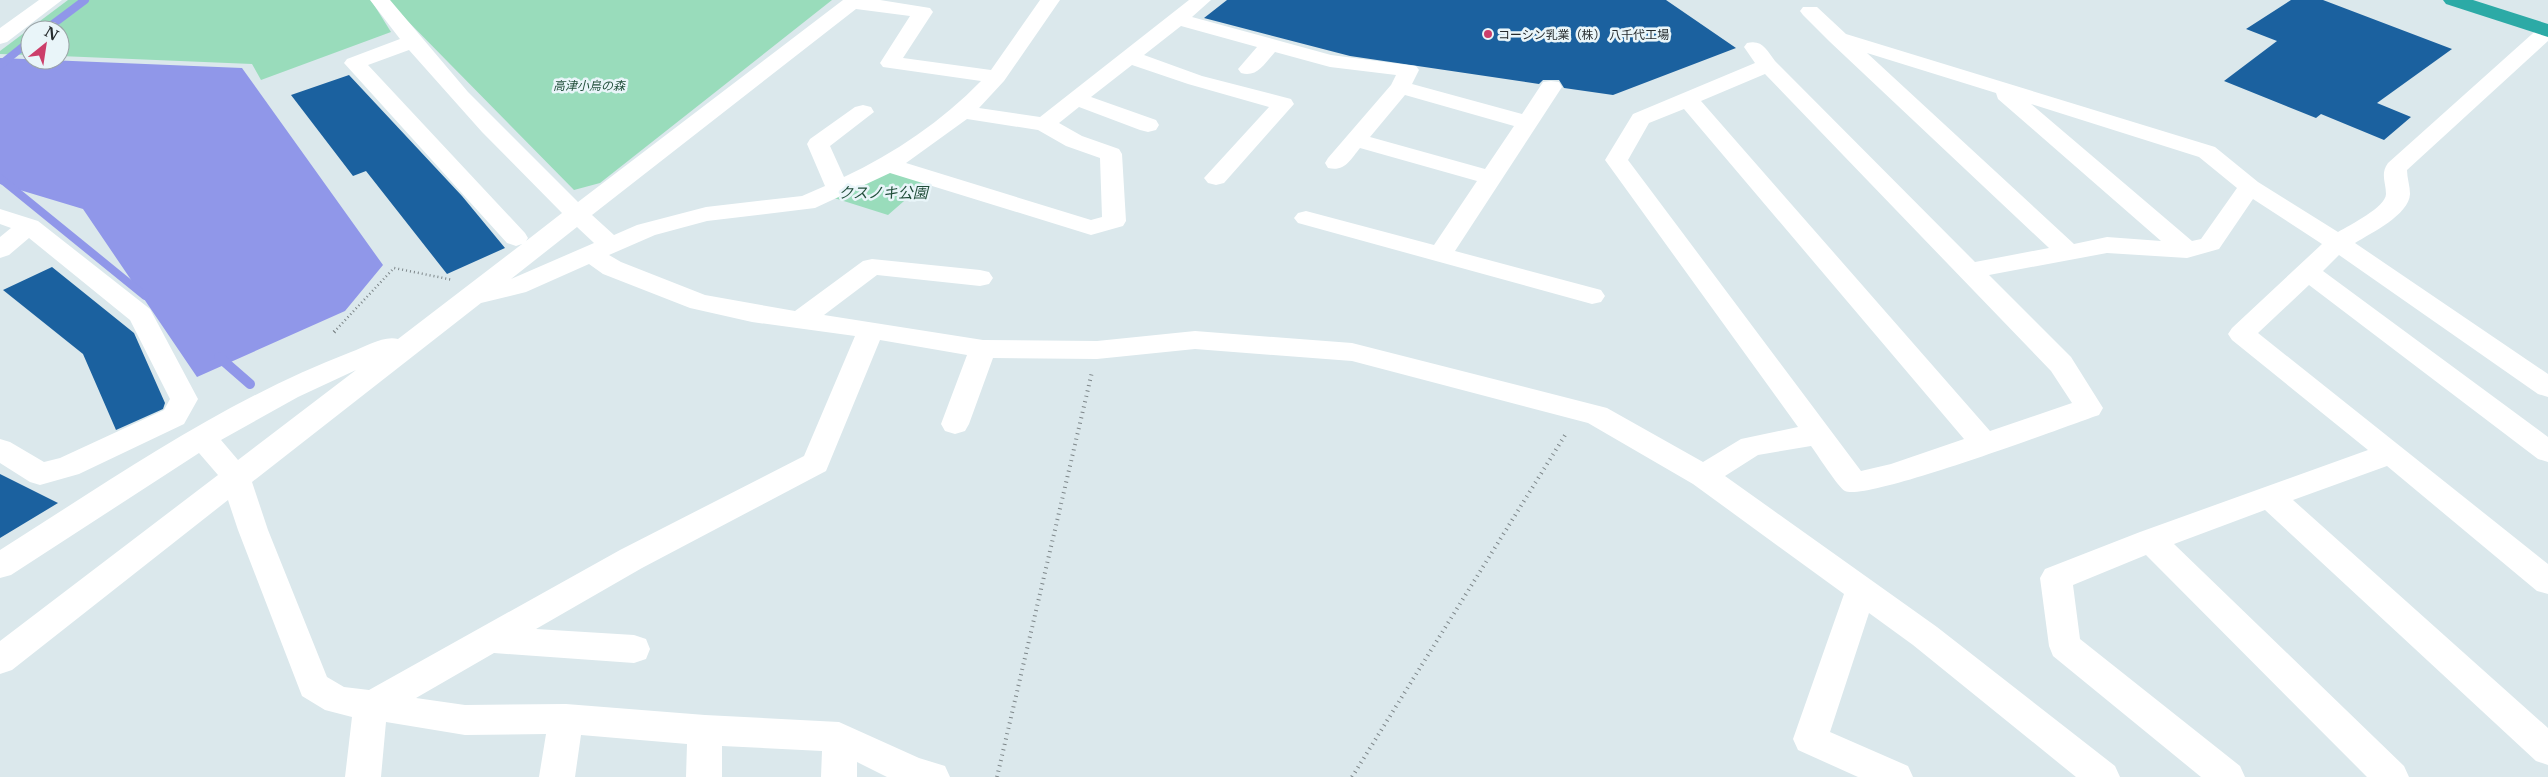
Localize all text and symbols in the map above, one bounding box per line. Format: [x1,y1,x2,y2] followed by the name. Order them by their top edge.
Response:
[20,20,70,70] north arrow
[41,23,62,45] text: N
[1498,27,1669,42] place label: コーシン乳業（株） 八千代工場
[1482,28,1494,40] marker: コーシン乳業（株） 八千代工場
[553,78,626,93] park label: 高津小鳥の森
[838,183,930,202] park label: クスノキ公園

